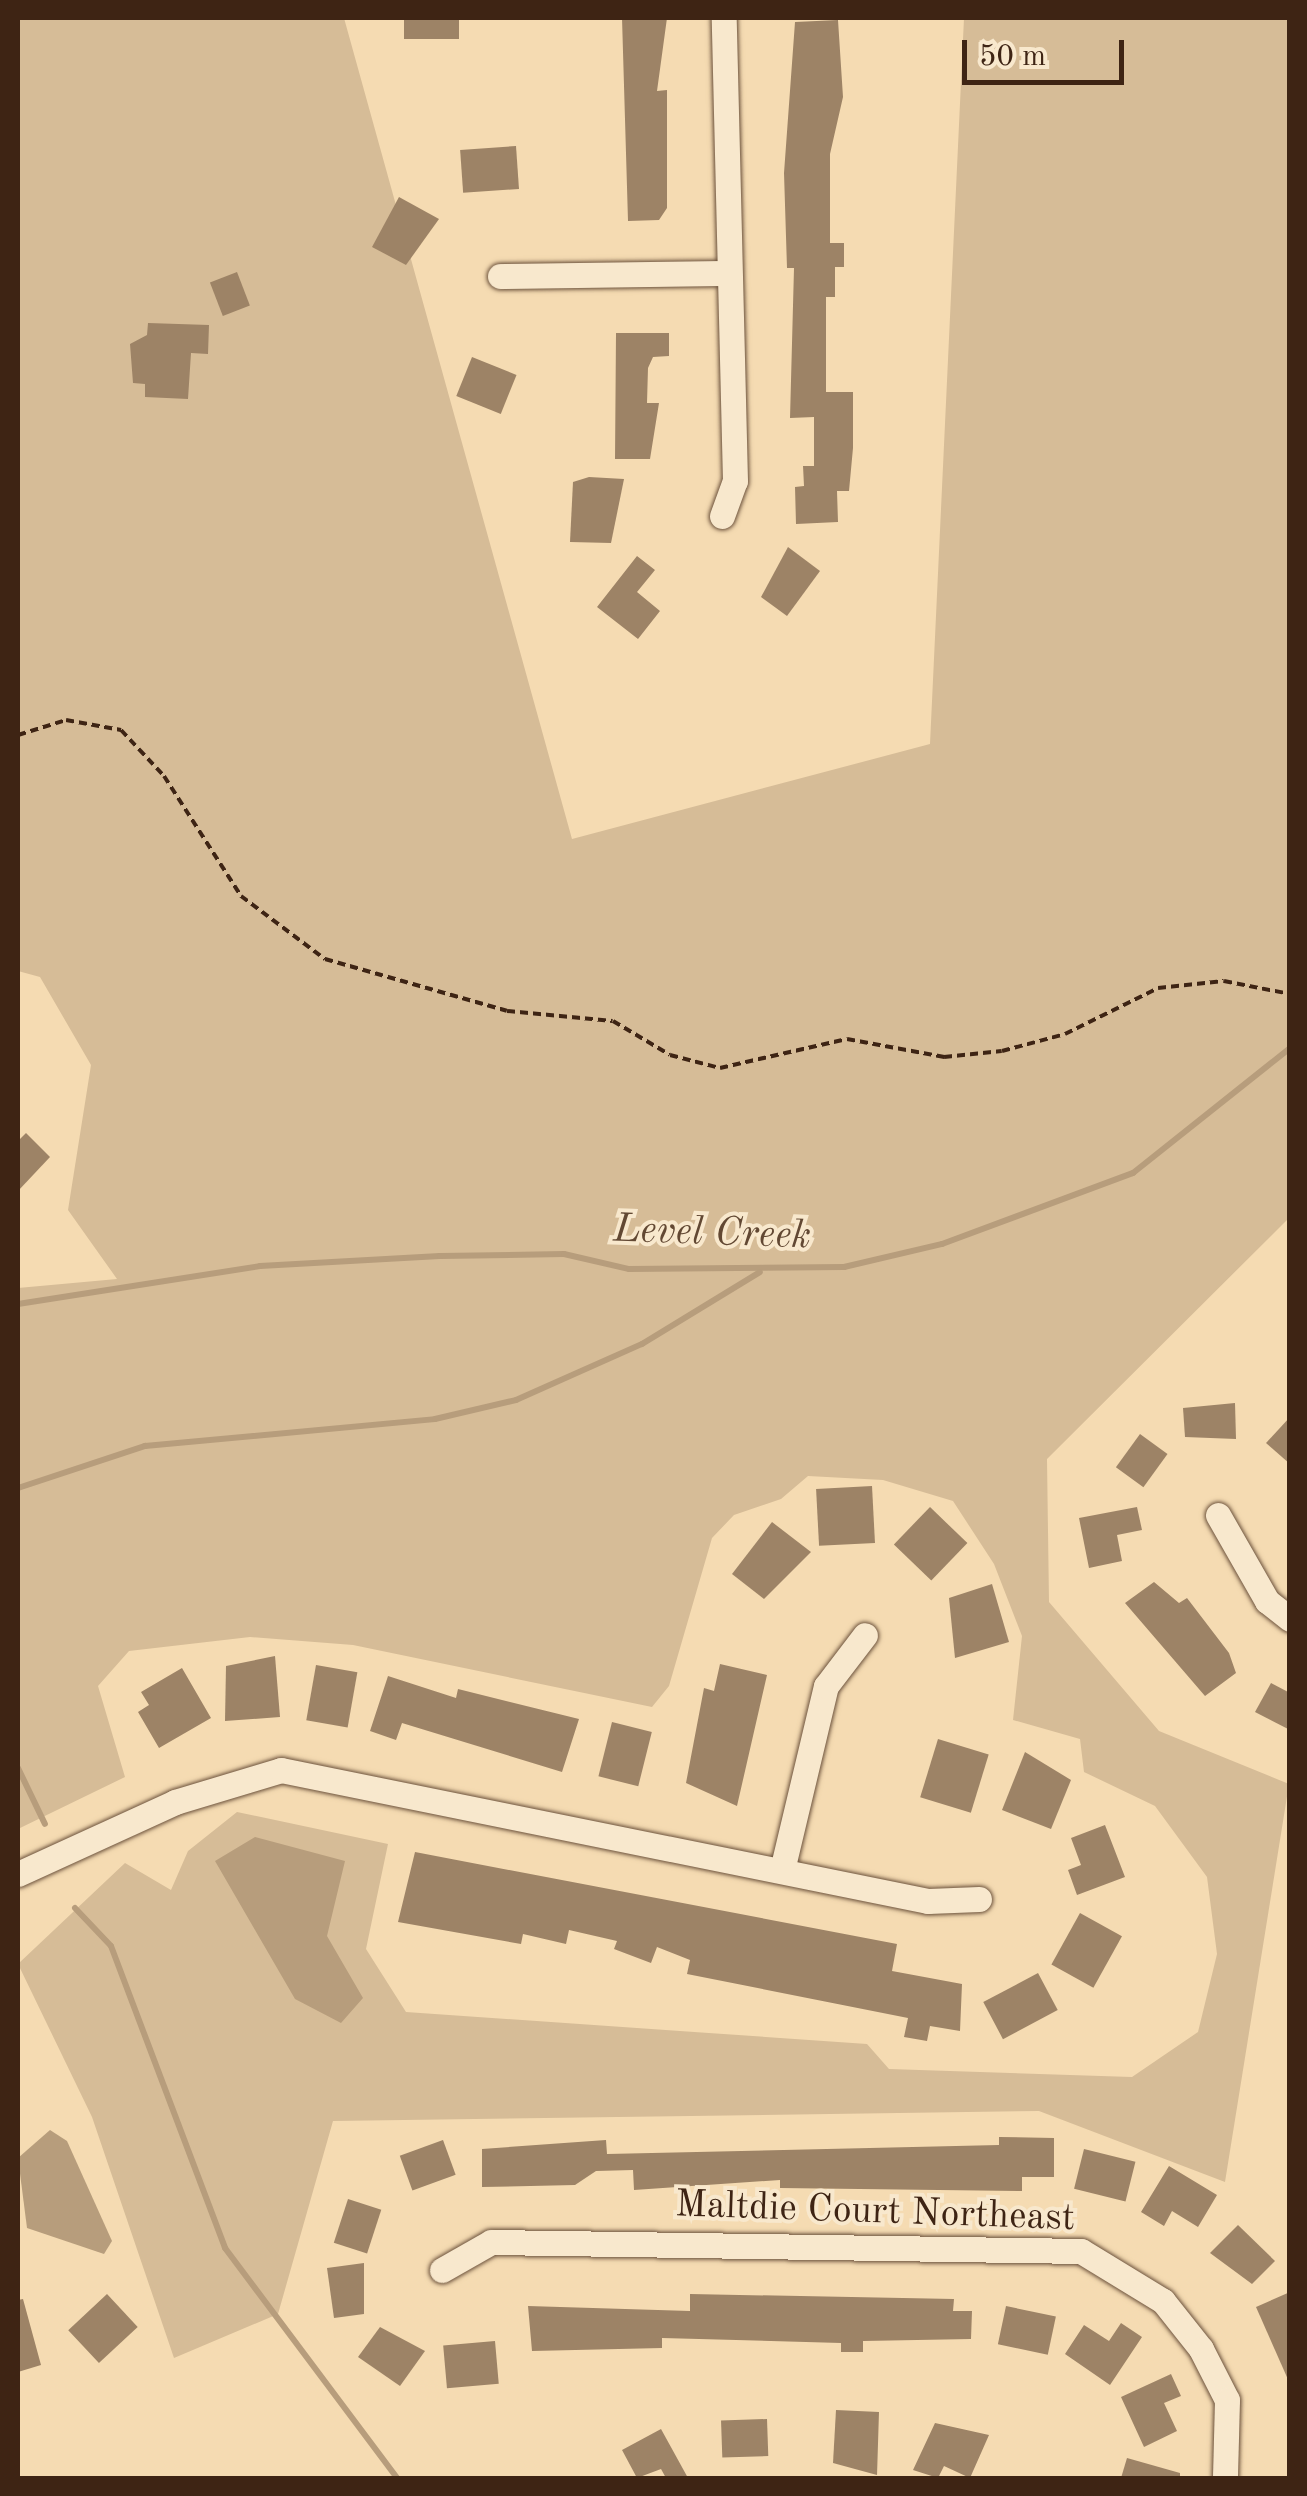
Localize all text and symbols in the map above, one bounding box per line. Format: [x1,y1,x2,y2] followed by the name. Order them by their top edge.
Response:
[967,20,1130,82] scale bar
[979,42,1046,72] text: 50 m
[612,1207,812,1261] water label: Level Creek
[674,2183,1076,2243] street label: Maltdie Court Northeast

